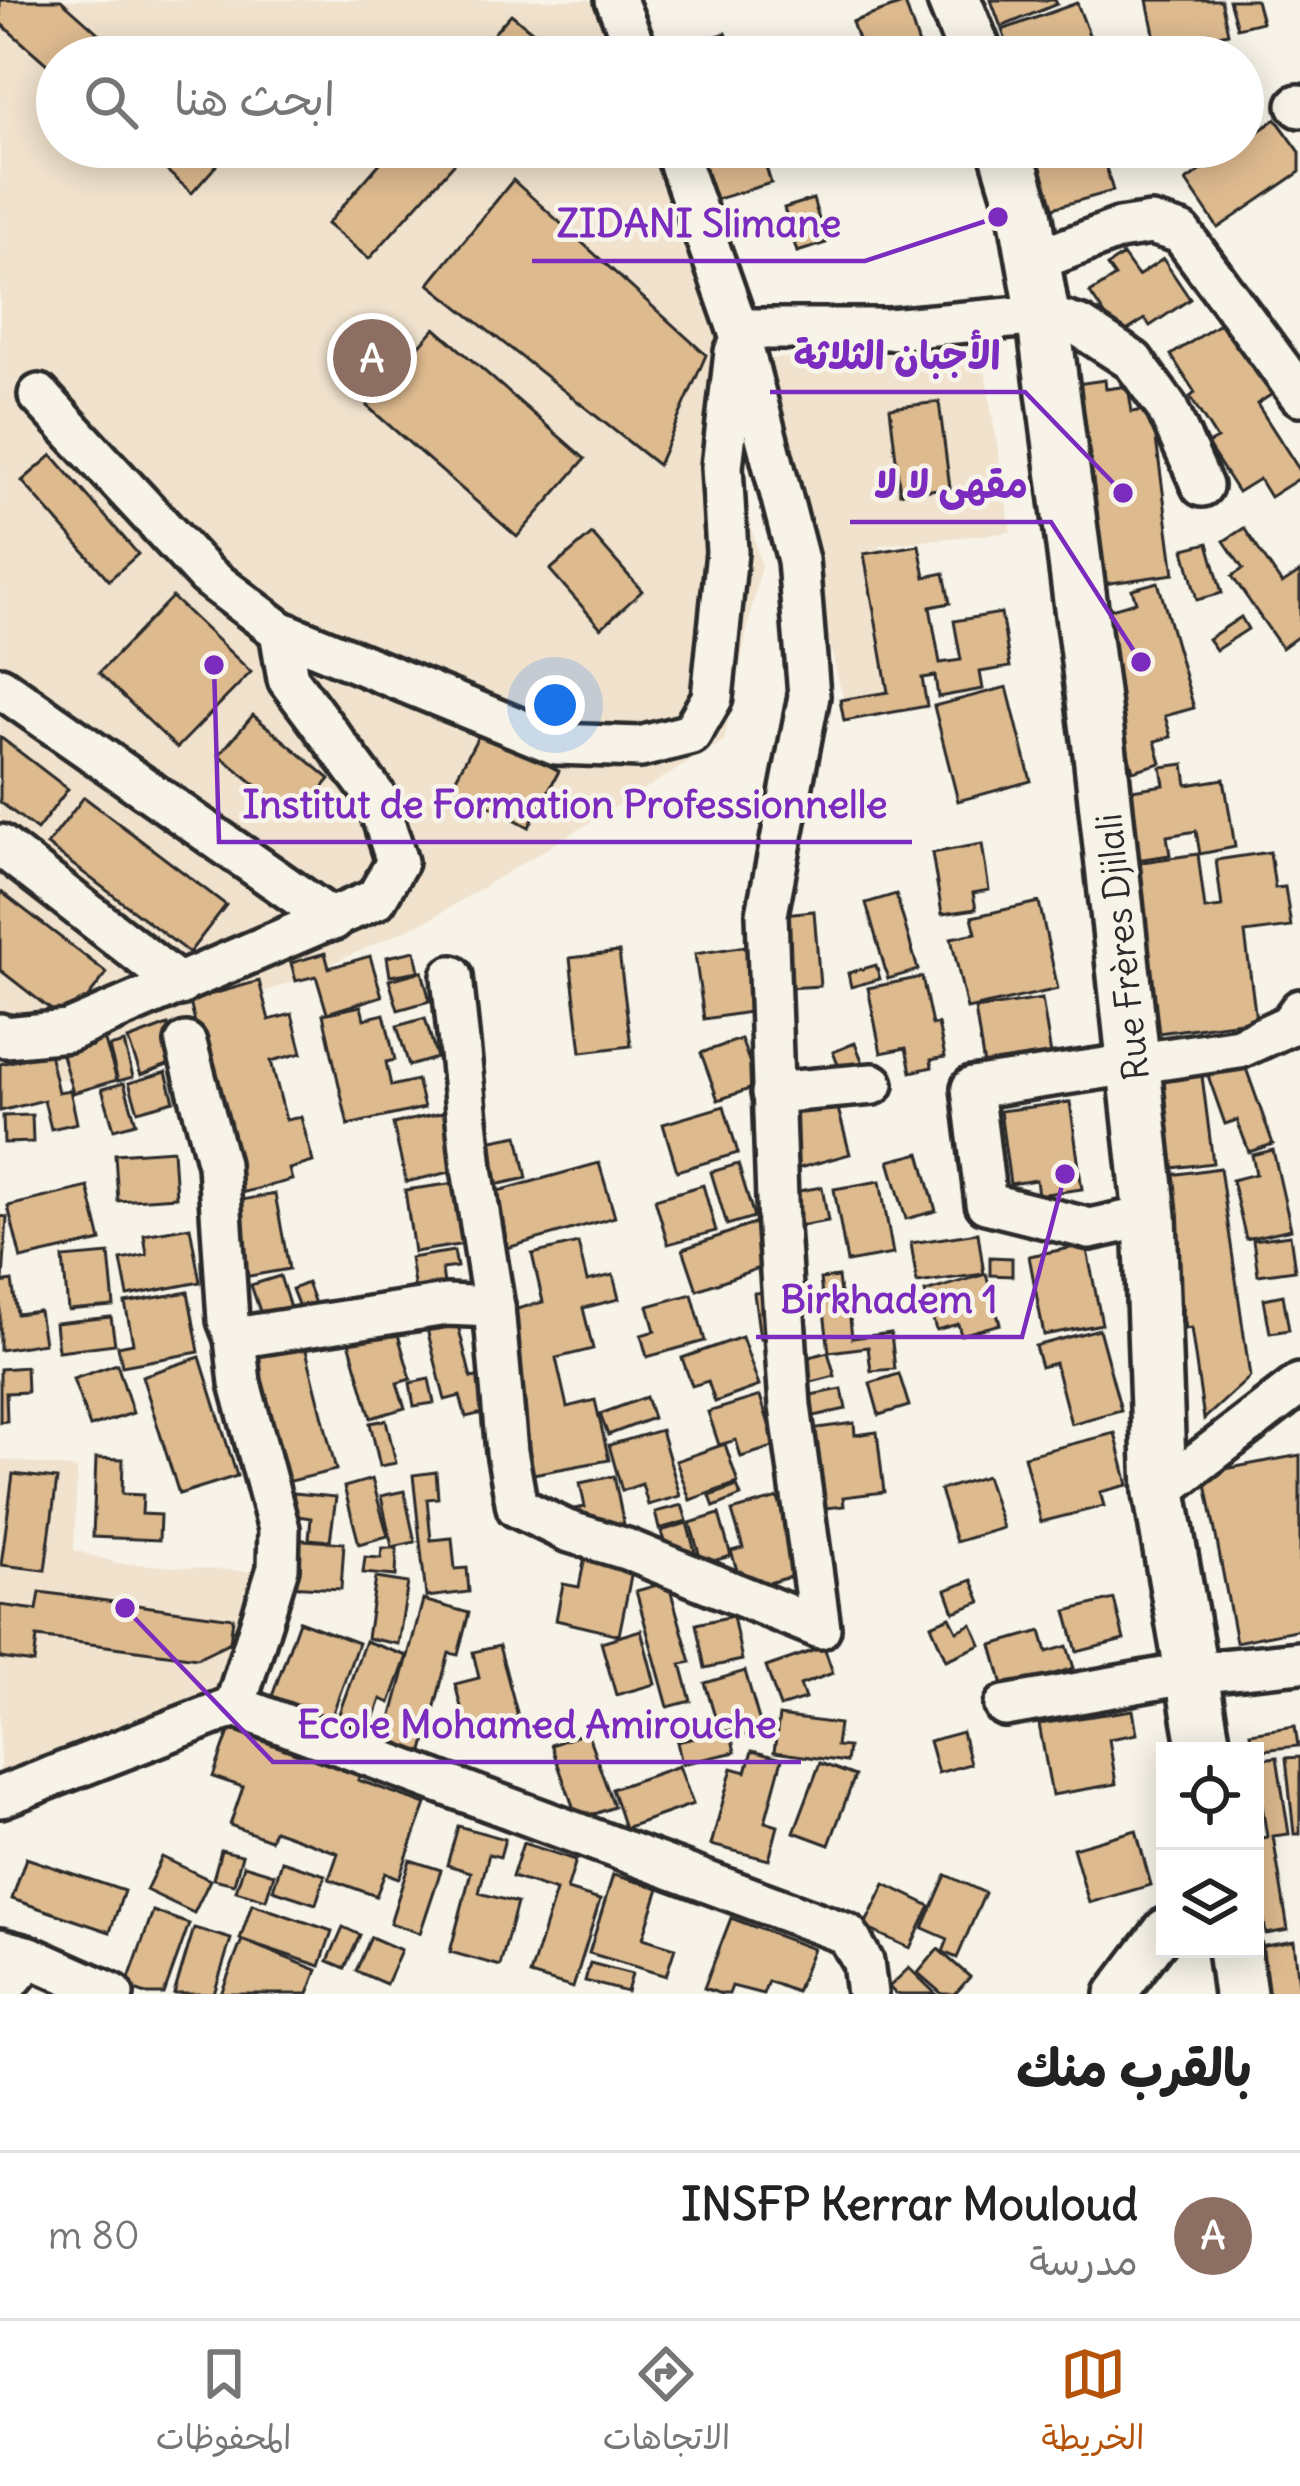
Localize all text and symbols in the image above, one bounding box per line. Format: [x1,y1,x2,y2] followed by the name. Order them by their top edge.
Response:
[36,36,1264,168] search box
[78,69,144,135] icon: search
[174,71,335,127] text: ابحث هنا
[532,186,865,261] callout: ZIDANI Slimane
[557,199,841,248] text: ZIDANI Slimane
[333,313,411,403] pin: A
[770,317,1025,392] callout: الأجبان الثلاثة
[793,329,1001,380] text: الأجبان الثلاثة
[850,447,1051,522] callout: مقهى لا لا
[874,460,1028,510] text: مقهى لا لا
[525,675,585,735] your location
[219,767,912,842] callout: Institut de Formation Professionnelle
[243,780,887,829] text: Institut de Formation Professionnelle
[1086,811,1159,1082] street label: Rue Frères Djilali
[756,1262,1022,1337] callout: Birkhadem 1
[780,1275,998,1324] text: Birkhadem 1
[273,1687,801,1762] callout: Ecole Mohamed Amirouche
[297,1700,777,1749] text: Ecole Mohamed Amirouche
[1156,1742,1264,1958] map controls
[1156,1742,1264,1850] button: locate
[1156,1850,1264,1958] button: layers
[1016,2036,1252,2100] text: بالقرب منك
[681,2176,1138,2232] text: INSFP Kerrar Mouloud
[48,2211,140,2260] text: 80 m
[1200,2211,1226,2260] text: A
[1029,2237,1138,2286] text: مدرسة
[156,2341,292,2467] tab: المحفوظات
[603,2341,730,2467] tab: الاتجاهات
[1041,2341,1144,2467] tab: الخريطة

